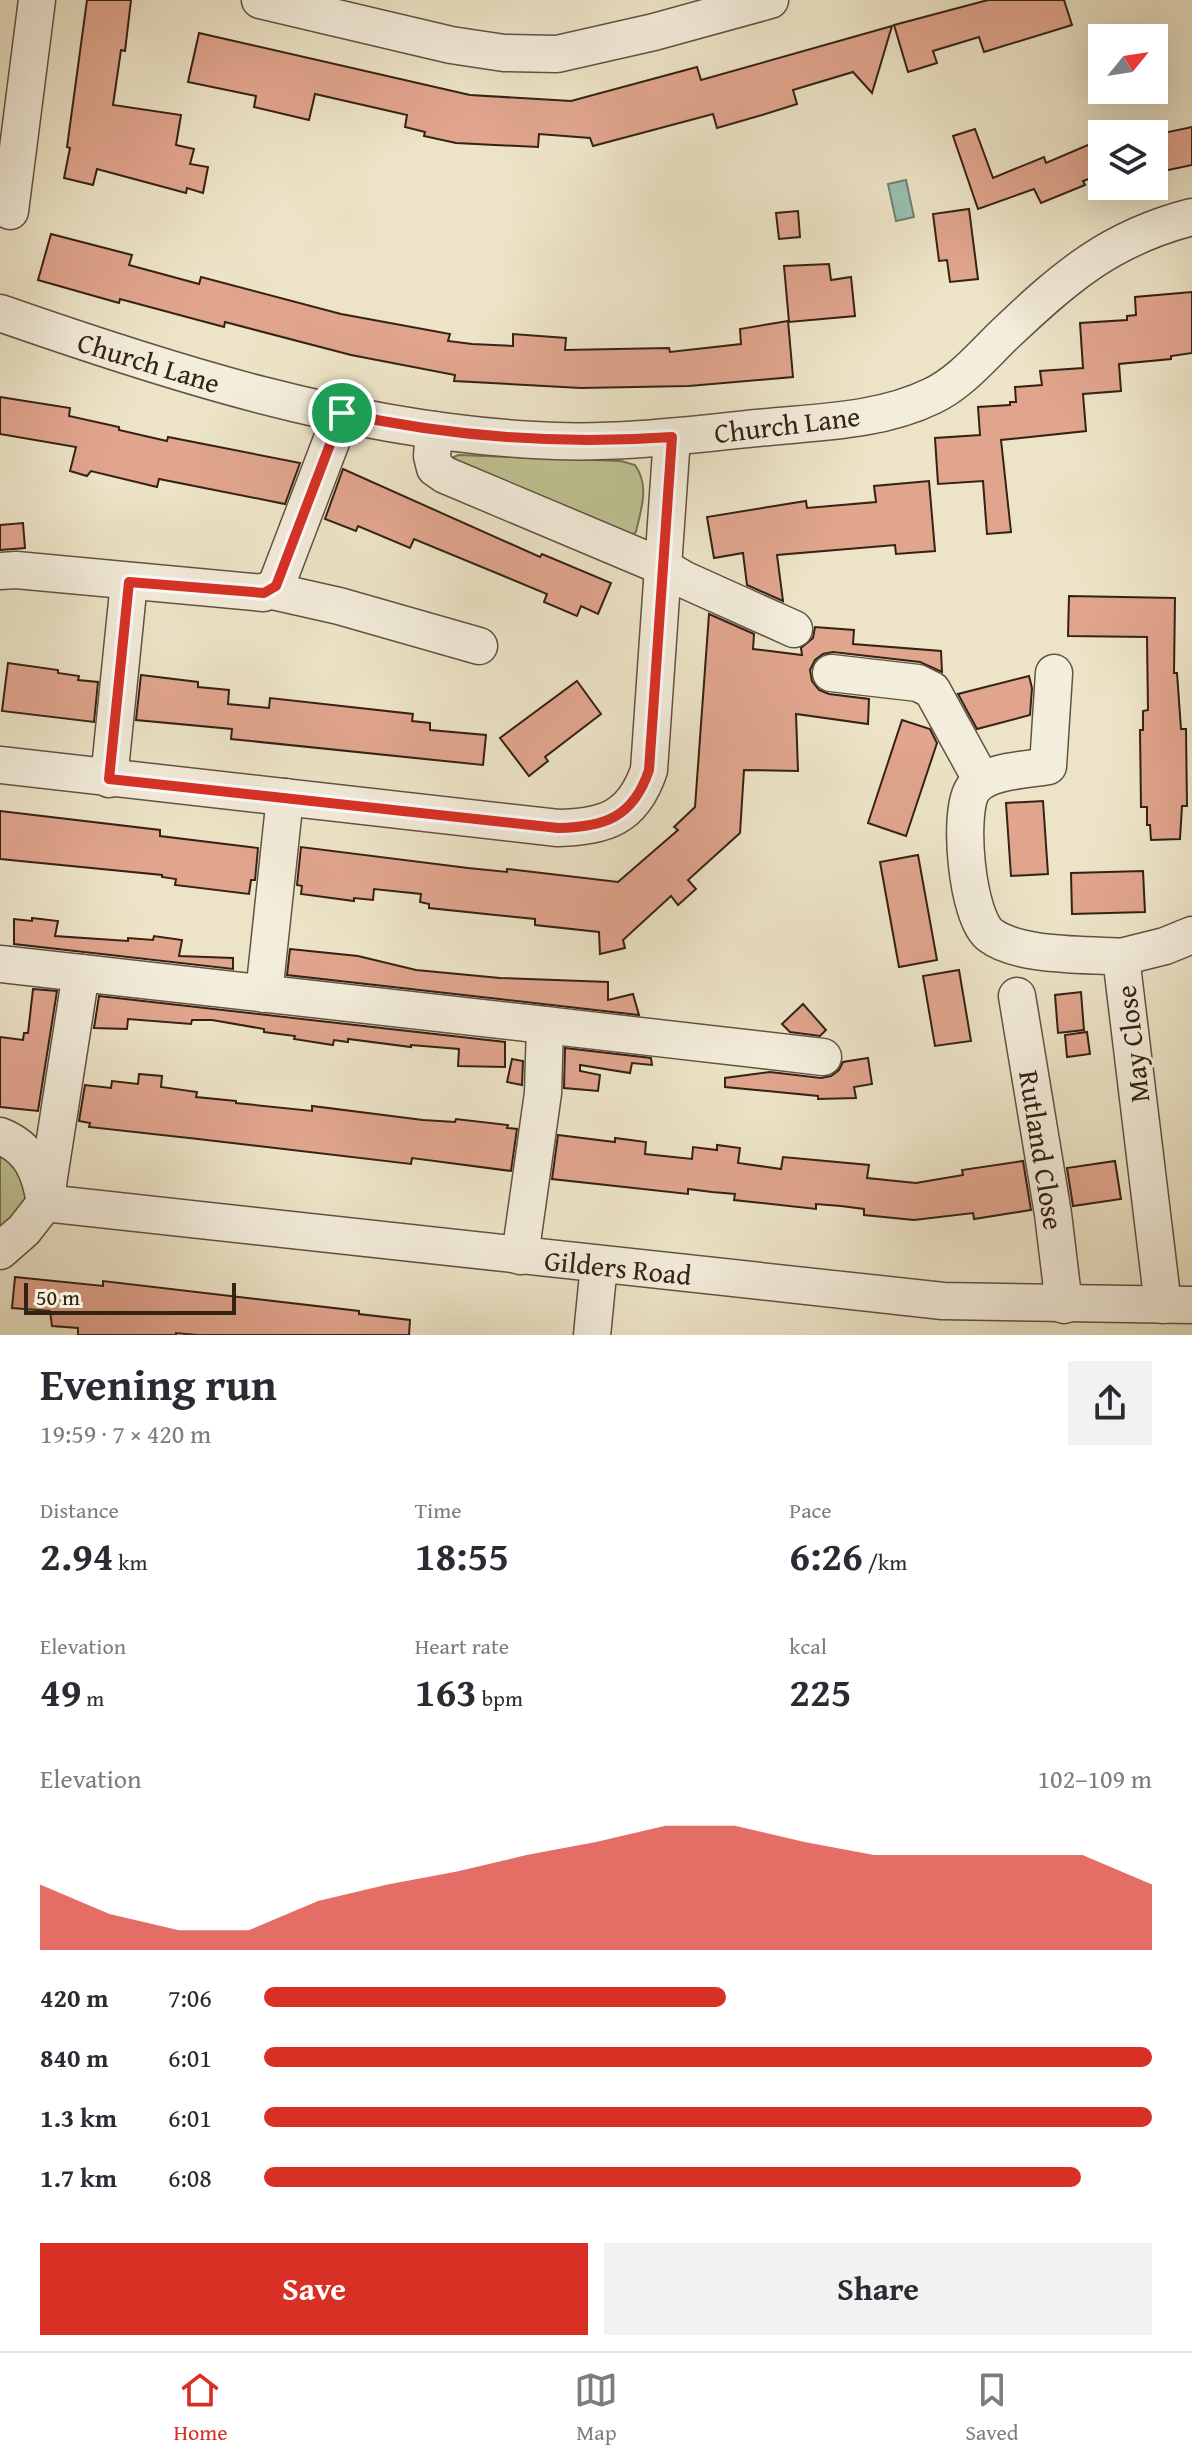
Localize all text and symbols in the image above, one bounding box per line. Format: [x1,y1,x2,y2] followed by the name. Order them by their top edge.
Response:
[1088,24,1168,104] north arrow
[1088,24,1168,200] map controls
[1088,120,1168,200] button: layers
[73,321,225,403] street label: Church Lane
[308,379,376,447] pin
[320,391,364,435] icon: arrive
[712,395,862,453] street label: Church Lane
[1104,983,1160,1105] street label: May Close
[1009,1067,1075,1233] street label: Rutland Close
[542,1239,694,1295] street label: Gilders Road
[24,1279,236,1315] scale bar
[36,1281,80,1313] text: 50 m
[40,1352,277,1416] text: Evening run
[1068,1361,1152,1445] button: share
[40,1414,211,1453] text: 19:59 · 7 × 420 m
[40,1494,119,1526] text: Distance
[415,1494,461,1526] text: Time
[789,1494,832,1526] text: Pace
[40,1526,113,1585] text: 2.94
[415,1526,509,1585] text: 18:55
[789,1526,863,1585] text: 6:26
[113,1546,147,1578] text: km
[863,1546,907,1578] text: /km
[40,1630,126,1662] text: Elevation
[415,1630,509,1662] text: Heart rate
[789,1630,827,1662] text: kcal
[40,1662,81,1721] text: 49
[415,1662,477,1721] text: 163
[789,1662,852,1721] text: 225
[81,1682,104,1714] text: m
[477,1682,523,1714] text: bpm
[40,1759,142,1798] text: Elevation
[1038,1759,1152,1798] text: 102–109 m
[40,1978,108,2017] text: 420 m
[168,1978,212,2017] text: 7:06
[40,2038,108,2077] text: 840 m
[168,2038,212,2077] text: 6:01
[40,2098,117,2137] text: 1.3 km
[168,2098,212,2137] text: 6:01
[40,2158,117,2197] text: 1.7 km
[168,2158,212,2197] text: 6:08
[40,2243,588,2335] button: Save
[604,2243,1152,2335] button: Share
[173,2368,228,2448] tab: Home
[574,2368,618,2448] tab: Map
[965,2368,1019,2448] tab: Saved

